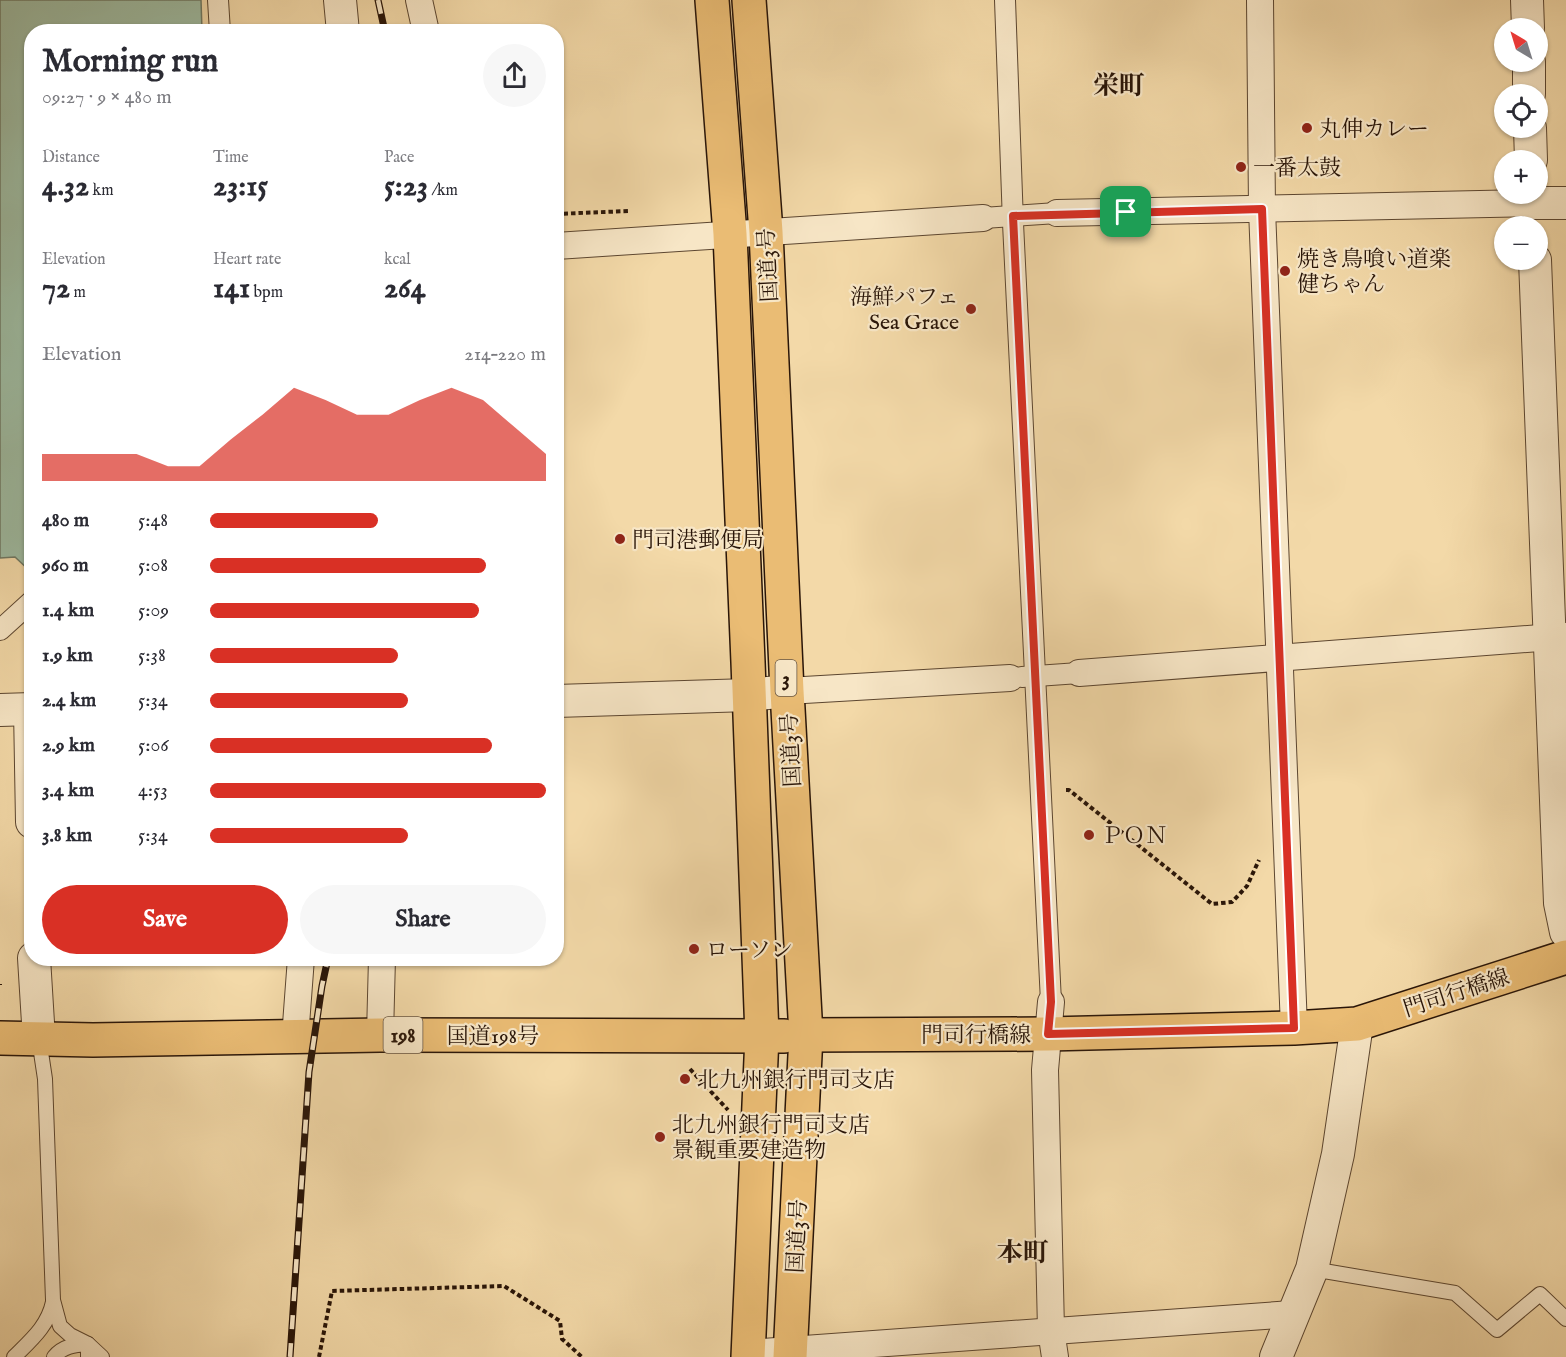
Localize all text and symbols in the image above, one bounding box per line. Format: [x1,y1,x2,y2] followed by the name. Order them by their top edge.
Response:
[1494,18,1548,72] north arrow
[1494,18,1548,270] map controls
[42,41,218,83] text: Morning run
[483,44,546,107] button: share
[1093,70,1145,103] district label: 栄町
[1494,84,1548,138] button: locate
[42,85,172,110] text: 09:27 · 9 × 480 m
[1319,116,1429,144] place label: 丸伸カレー
[1300,121,1314,135] marker: 丸伸カレー
[42,148,100,168] text: Distance
[213,148,249,168] text: Time
[384,148,414,168] text: Pace
[1494,150,1548,204] button: +
[1253,155,1341,183] place label: 一番太鼓
[1234,160,1248,174] marker: 一番太鼓
[42,168,89,206] text: 4.32
[213,168,268,206] text: 23:15
[384,168,428,206] text: 5:23
[89,181,114,201] text: km
[428,181,458,201] text: /km
[1100,186,1151,237] pin
[1109,195,1142,228] icon: arrive
[1494,216,1548,270] button: −
[753,227,785,303] street label: 国道3号
[1297,246,1451,299] place label: 焼き鳥喰い道楽 健ちゃん
[42,250,105,270] text: Elevation
[213,250,281,270] text: Heart rate
[384,250,411,270] text: kcal
[1278,264,1292,278] marker: 焼き鳥喰い道楽 健ちゃん
[42,270,70,308] text: 72
[213,270,250,308] text: 141
[384,270,425,308] text: 264
[70,283,86,303] text: m
[250,283,283,303] text: bpm
[850,284,959,337] place label: 海鮮パフェ Sea Grace
[964,302,978,316] marker: 海鮮パフェ Sea Grace
[42,342,121,367] text: Elevation
[464,342,546,367] text: 214–220 m
[42,508,89,533] text: 480 m
[138,508,168,533] text: 5:48
[632,527,764,555] place label: 門司港郵便局
[613,532,627,546] marker: 門司港郵便局
[42,553,89,578] text: 960 m
[138,553,168,578] text: 5:08
[42,598,94,623] text: 1.4 km
[138,598,169,623] text: 5:09
[42,643,93,668] text: 1.9 km
[138,643,166,668] text: 5:38
[776,660,796,696] road number: 3
[42,688,96,713] text: 2.4 km
[138,688,168,713] text: 5:34
[776,712,808,788] street label: 国道3号
[42,733,95,758] text: 2.9 km
[138,733,169,758] text: 5:06
[42,778,94,803] text: 3.4 km
[138,778,168,803] text: 4:53
[42,823,92,848] text: 3.8 km
[138,823,168,848] text: 5:34
[1101,823,1167,851] place label: ＰＯＮ
[1082,828,1096,842] marker: ＰＯＮ
[42,885,288,954] button: Save
[300,885,546,954] button: Share
[706,937,793,965] place label: ローソン
[687,942,701,956] marker: ローソン
[1400,964,1513,1024] street label: 門司行橋線
[384,1017,422,1053] road number: 198
[921,1022,1031,1050] street label: 門司行橋線
[447,1023,539,1051] street label: 国道198号
[697,1067,895,1095] place label: 北九州銀行門司支店
[678,1072,692,1086] marker: 北九州銀行門司支店
[672,1112,870,1165] place label: 北九州銀行門司支店 景観重要建造物
[653,1130,667,1144] marker: 北九州銀行門司支店 景観重要建造物
[782,1198,814,1274] street label: 国道3号
[997,1237,1049,1270] district label: 本町

